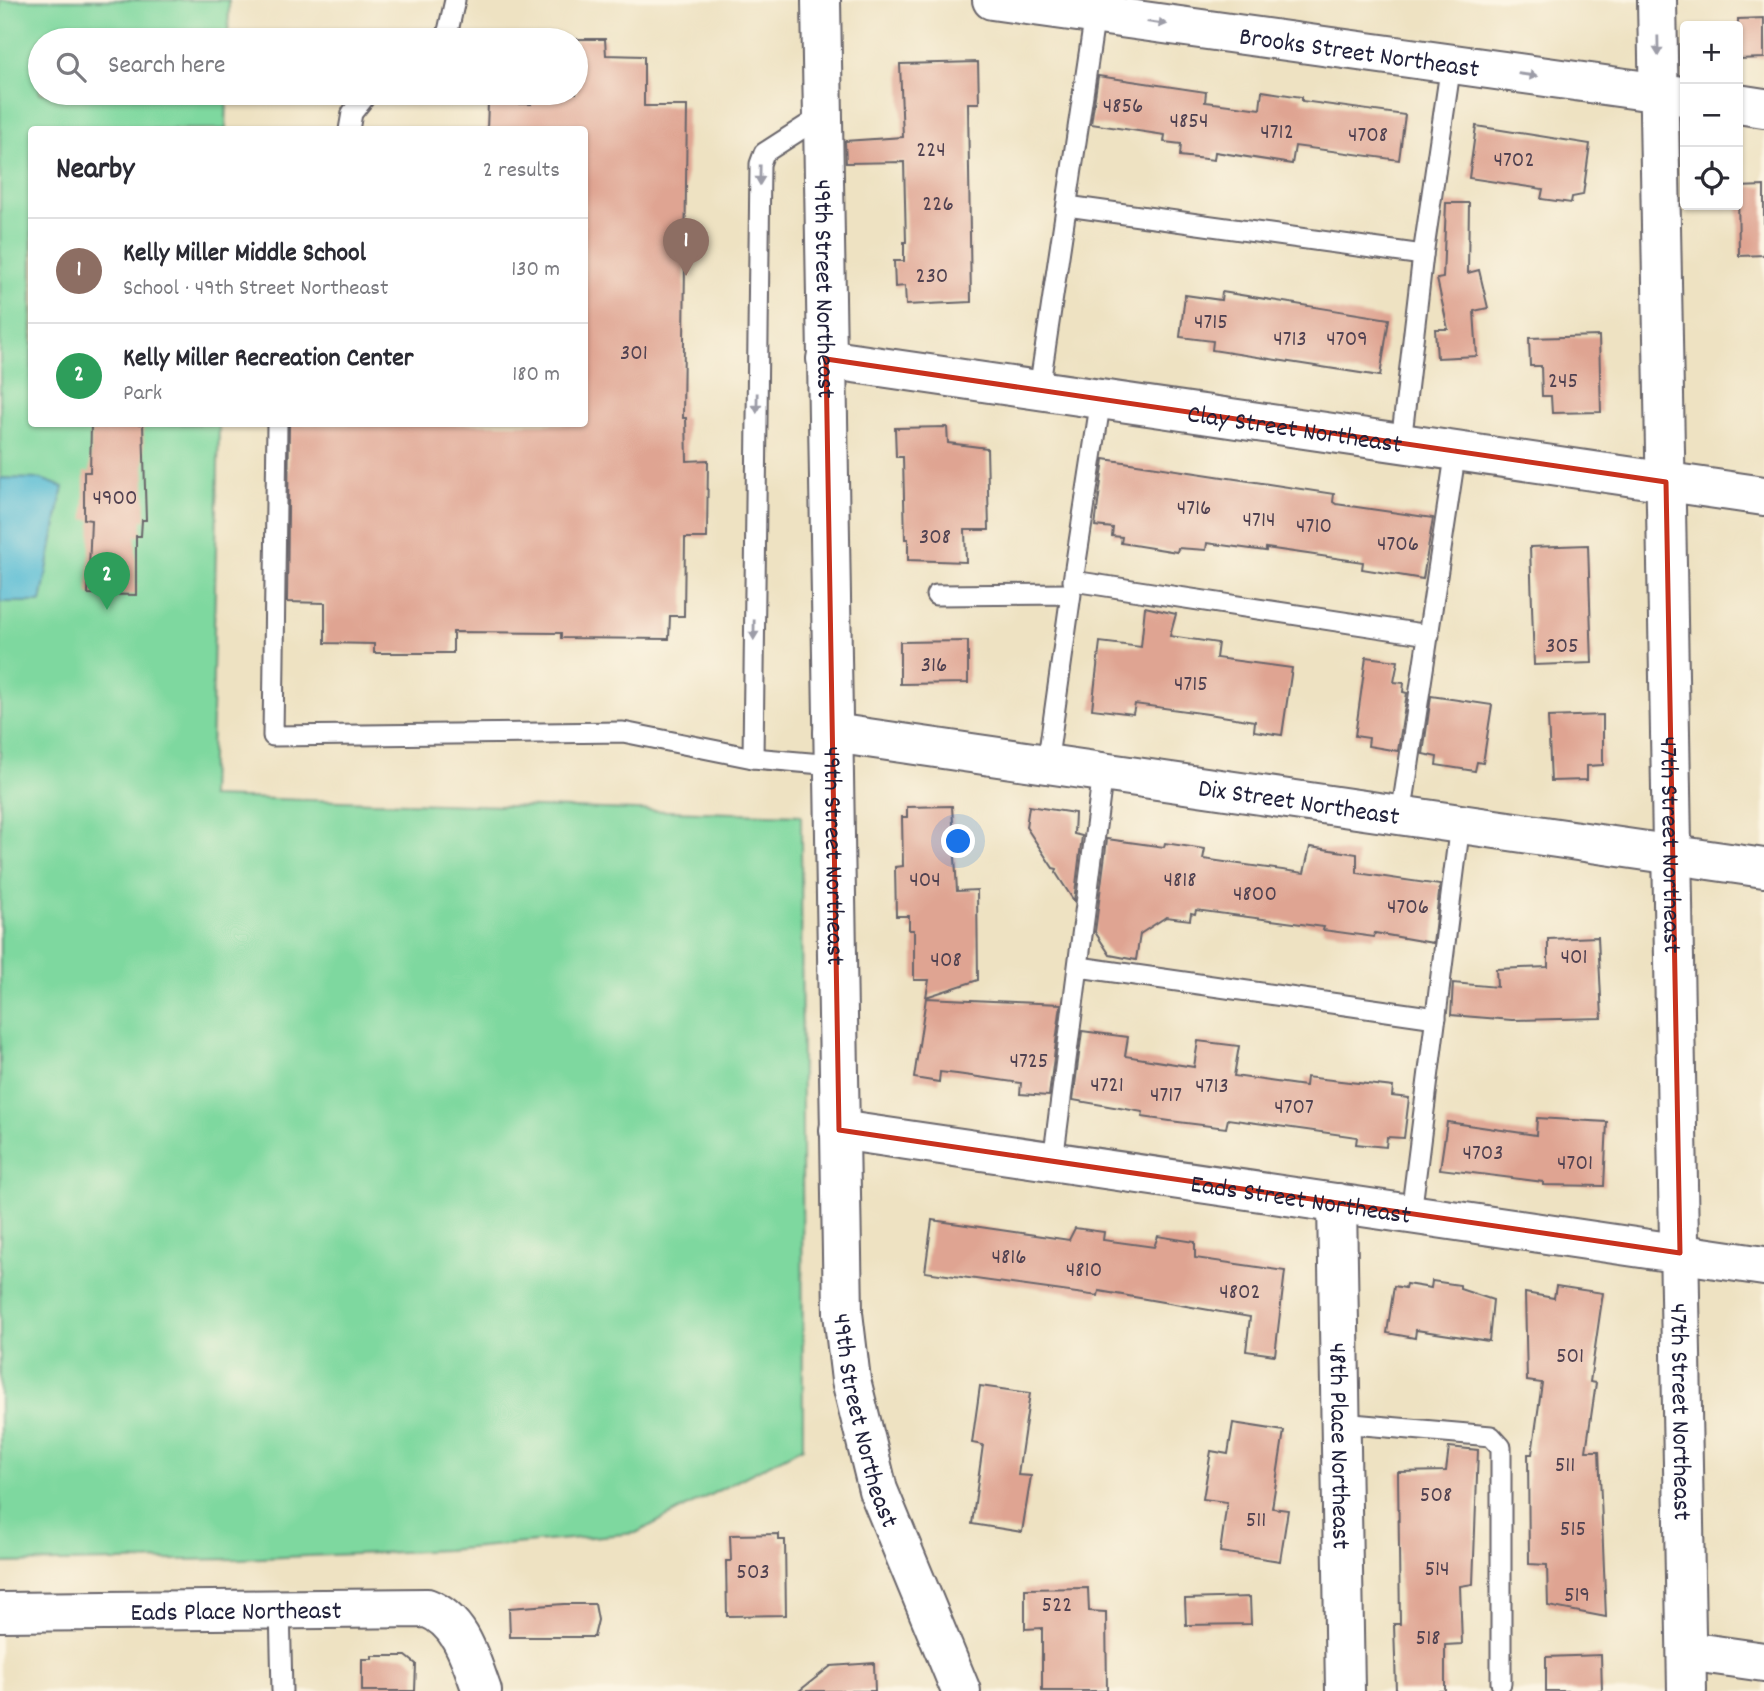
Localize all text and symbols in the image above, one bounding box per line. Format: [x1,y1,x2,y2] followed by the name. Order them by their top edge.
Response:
[1146,18,1168,29] one-way arrow
[1237,20,1482,90] street label: Brooks Street Northeast
[1680,21,1743,210] map controls
[1680,21,1743,84] button: +
[28,28,588,105] search box
[1652,36,1664,58] one-way arrow
[52,48,90,86] icon: search
[108,48,226,85] text: Search here
[1517,69,1539,80] one-way arrow
[1680,84,1743,147] button: −
[1103,91,1143,124] house number: 4856
[1170,106,1208,139] house number: 4854
[1260,117,1294,150] house number: 4712
[1348,120,1388,153] house number: 4708
[916,135,946,168] house number: 224
[1494,145,1534,178] house number: 4702
[1680,147,1743,210] button: locate
[56,150,134,193] text: Nearby
[483,155,560,188] text: 2 results
[755,165,766,187] one-way arrow
[802,179,843,399] street label: 49th Street Northeast
[922,189,954,222] house number: 226
[663,218,709,276] pin: 1
[123,236,366,273] text: Kelly Miller Middle School
[76,254,82,287] text: 1
[511,254,560,287] text: 130 m
[916,261,948,294] house number: 230
[123,273,388,306] text: School · 49th Street Northeast
[1194,307,1228,340] house number: 4715
[1273,324,1307,357] house number: 4713
[1326,324,1368,357] house number: 4709
[620,338,648,371] house number: 301
[123,341,413,378] text: Kelly Miller Recreation Center
[74,359,84,392] text: 2
[512,359,560,392] text: 180 m
[1548,366,1578,399] house number: 245
[123,378,162,411] text: Park
[752,392,763,414] one-way arrow
[1185,397,1405,465] street label: Clay Street Northeast
[92,483,138,516] house number: 4900
[1177,493,1211,526] house number: 4716
[1243,505,1275,538] house number: 4714
[1296,511,1332,544] house number: 4710
[919,522,951,555] house number: 308
[1377,529,1419,562] house number: 4706
[84,552,130,610] pin: 2
[749,620,760,642] one-way arrow
[1545,631,1579,664] house number: 305
[921,650,947,683] house number: 316
[1174,669,1208,702] house number: 4715
[1648,736,1689,954] street label: 47th Street Northeast
[812,746,852,966] street label: 49th Street Northeast
[1196,771,1402,837] street label: Dix Street Northeast
[941,824,975,858] your location
[909,865,941,898] house number: 404
[1163,865,1197,898] house number: 4818
[1233,879,1277,912] house number: 4800
[1387,892,1429,925] house number: 4706
[1560,942,1588,975] house number: 401
[930,945,962,978] house number: 408
[1009,1046,1049,1079] house number: 4725
[1090,1070,1124,1103] house number: 4721
[1195,1071,1229,1104] house number: 4713
[1150,1080,1182,1113] house number: 4717
[1274,1092,1314,1125] house number: 4707
[1462,1138,1504,1171] house number: 4703
[1557,1148,1593,1181] house number: 4701
[1188,1167,1414,1236] street label: Eads Street Northeast
[991,1242,1027,1275] house number: 4816
[1066,1255,1102,1288] house number: 4810
[1219,1277,1261,1310] house number: 4802
[1658,1303,1699,1521] street label: 47th Street Northeast
[821,1311,907,1535] street label: 49th Street Northeast
[1556,1341,1584,1374] house number: 501
[1317,1342,1358,1550] street label: 48th Place Northeast
[1555,1450,1575,1483] house number: 511
[1420,1480,1452,1513] house number: 508
[1246,1505,1266,1538] house number: 511
[1560,1514,1586,1547] house number: 515
[1424,1554,1450,1587] house number: 514
[736,1557,770,1590] house number: 503
[1564,1580,1590,1613] house number: 519
[1042,1590,1072,1623] house number: 522
[130,1594,342,1633] street label: Eads Place Northeast
[1416,1623,1440,1656] house number: 518

